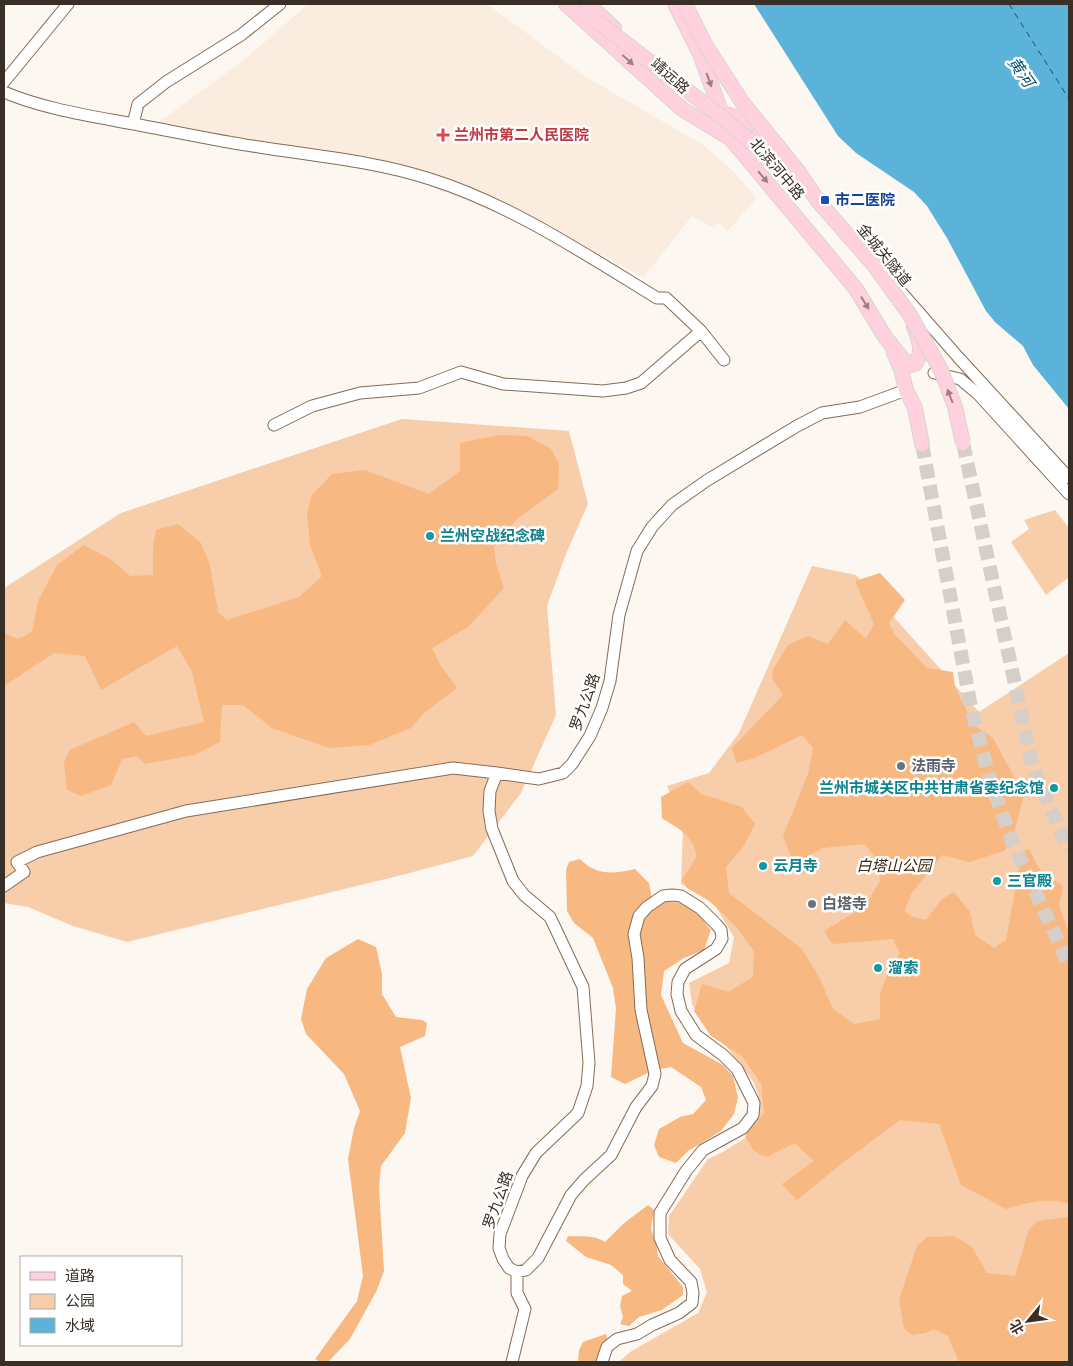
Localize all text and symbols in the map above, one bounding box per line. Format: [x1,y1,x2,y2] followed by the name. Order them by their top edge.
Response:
[1004,53,1040,93] water label: 黄河
[622,54,635,65] one-way arrow
[647,54,693,98] street label: 靖远路
[706,73,713,88] one-way arrow
[454,126,589,144] place label: 兰州市第二人民医院
[436,128,450,142] marker: 兰州市第二人民医院
[746,134,808,204] street label: 北滨河中路
[757,170,768,183] one-way arrow
[835,191,895,209] place label: 市二医院
[819,194,831,206] marker: 市二医院
[853,220,915,290] street label: 金城关隧道
[860,297,869,310] one-way arrow
[946,388,953,403] one-way arrow
[440,527,545,545] place label: 兰州空战纪念碑
[424,530,436,542] marker: 兰州空战纪念碑
[566,671,604,733] street label: 罗九公路
[911,757,956,775] place label: 法雨寺
[895,760,907,772] marker: 法雨寺
[819,779,1044,797] place label: 兰州市城关区中共甘肃省委纪念馆
[1048,782,1060,794] marker: 兰州市城关区中共甘肃省委纪念馆
[773,857,818,875] place label: 云月寺
[856,857,933,875] park label: 白塔山公园
[757,860,769,872] marker: 云月寺
[1007,872,1052,890] place label: 三官殿
[991,875,1003,887] marker: 三官殿
[822,895,867,913] place label: 白塔寺
[806,898,818,910] marker: 白塔寺
[888,959,918,977] place label: 溜索
[872,962,884,974] marker: 溜索
[479,1169,517,1231] street label: 罗九公路
[20,1256,182,1346] legend
[65,1267,95,1285] text: 道路
[65,1292,95,1310] text: 公园
[1003,1296,1053,1346] north arrow
[65,1317,95,1335] text: 水域
[1006,1317,1027,1337] text: 北

